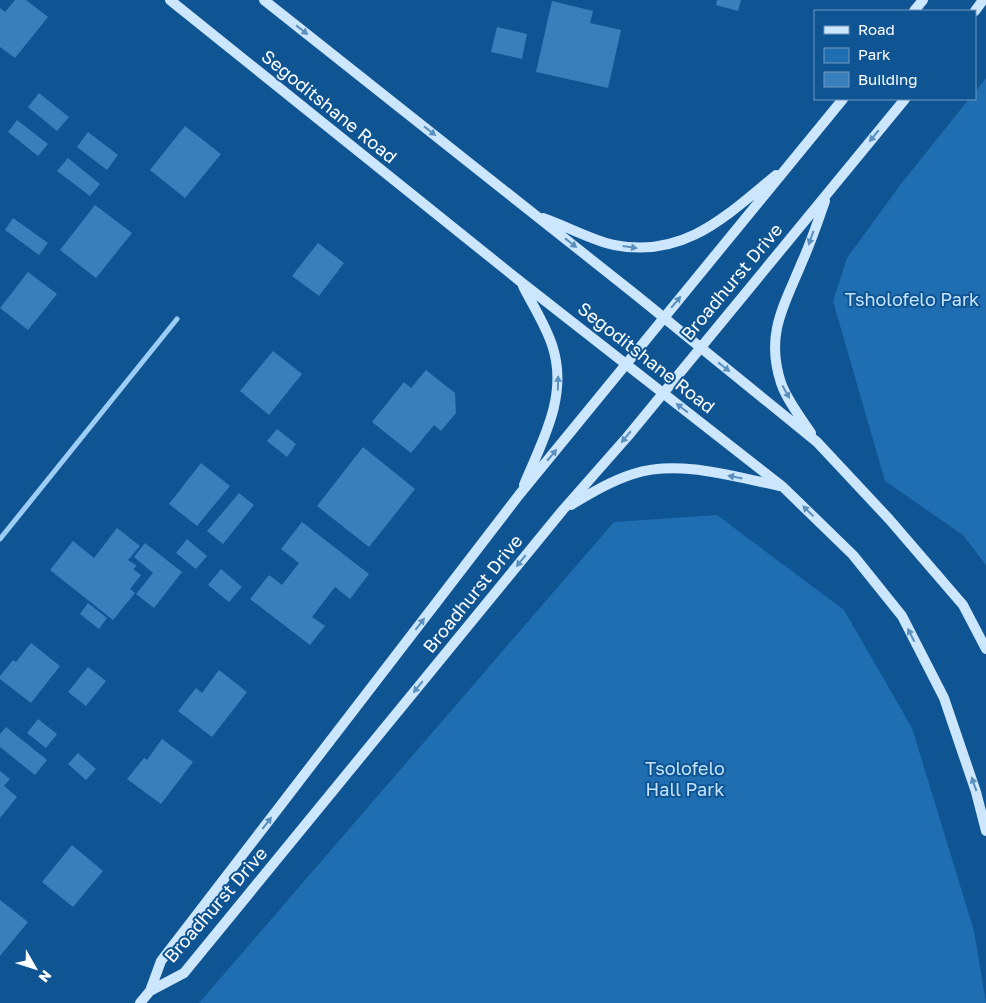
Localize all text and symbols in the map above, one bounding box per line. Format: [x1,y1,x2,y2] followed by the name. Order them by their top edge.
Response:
[814,10,976,100] legend
[858,20,895,38] text: Road
[295,25,308,36] one-way arrow
[257,45,402,168] street label: Segoditshane Road
[858,45,891,63] text: Park
[858,70,918,88] text: Building
[423,126,436,137] one-way arrow
[869,130,880,143] one-way arrow
[676,218,787,344] street label: Broadhurst Drive
[807,231,814,246] one-way arrow
[564,238,577,249] one-way arrow
[623,243,639,251] one-way arrow
[845,288,979,310] park label: Tsholofelo Park
[671,296,682,309] one-way arrow
[574,297,720,418] street label: Segoditshane Road
[718,362,731,372] one-way arrow
[554,375,562,391] one-way arrow
[782,384,790,399] one-way arrow
[675,403,689,413] one-way arrow
[621,431,632,444] one-way arrow
[547,449,558,462] one-way arrow
[727,473,743,481] one-way arrow
[802,505,814,517] one-way arrow
[418,530,527,657] street label: Broadhurst Drive
[515,554,526,567] one-way arrow
[414,618,425,631] one-way arrow
[907,627,915,642] one-way arrow
[412,680,423,693] one-way arrow
[645,757,725,800] park label: Tsolofelo Hall Park
[969,777,977,792] one-way arrow
[262,816,272,830] one-way arrow
[159,842,271,967] street label: Broadhurst Drive
[10,943,60,993] north arrow
[36,967,55,986] text: N

